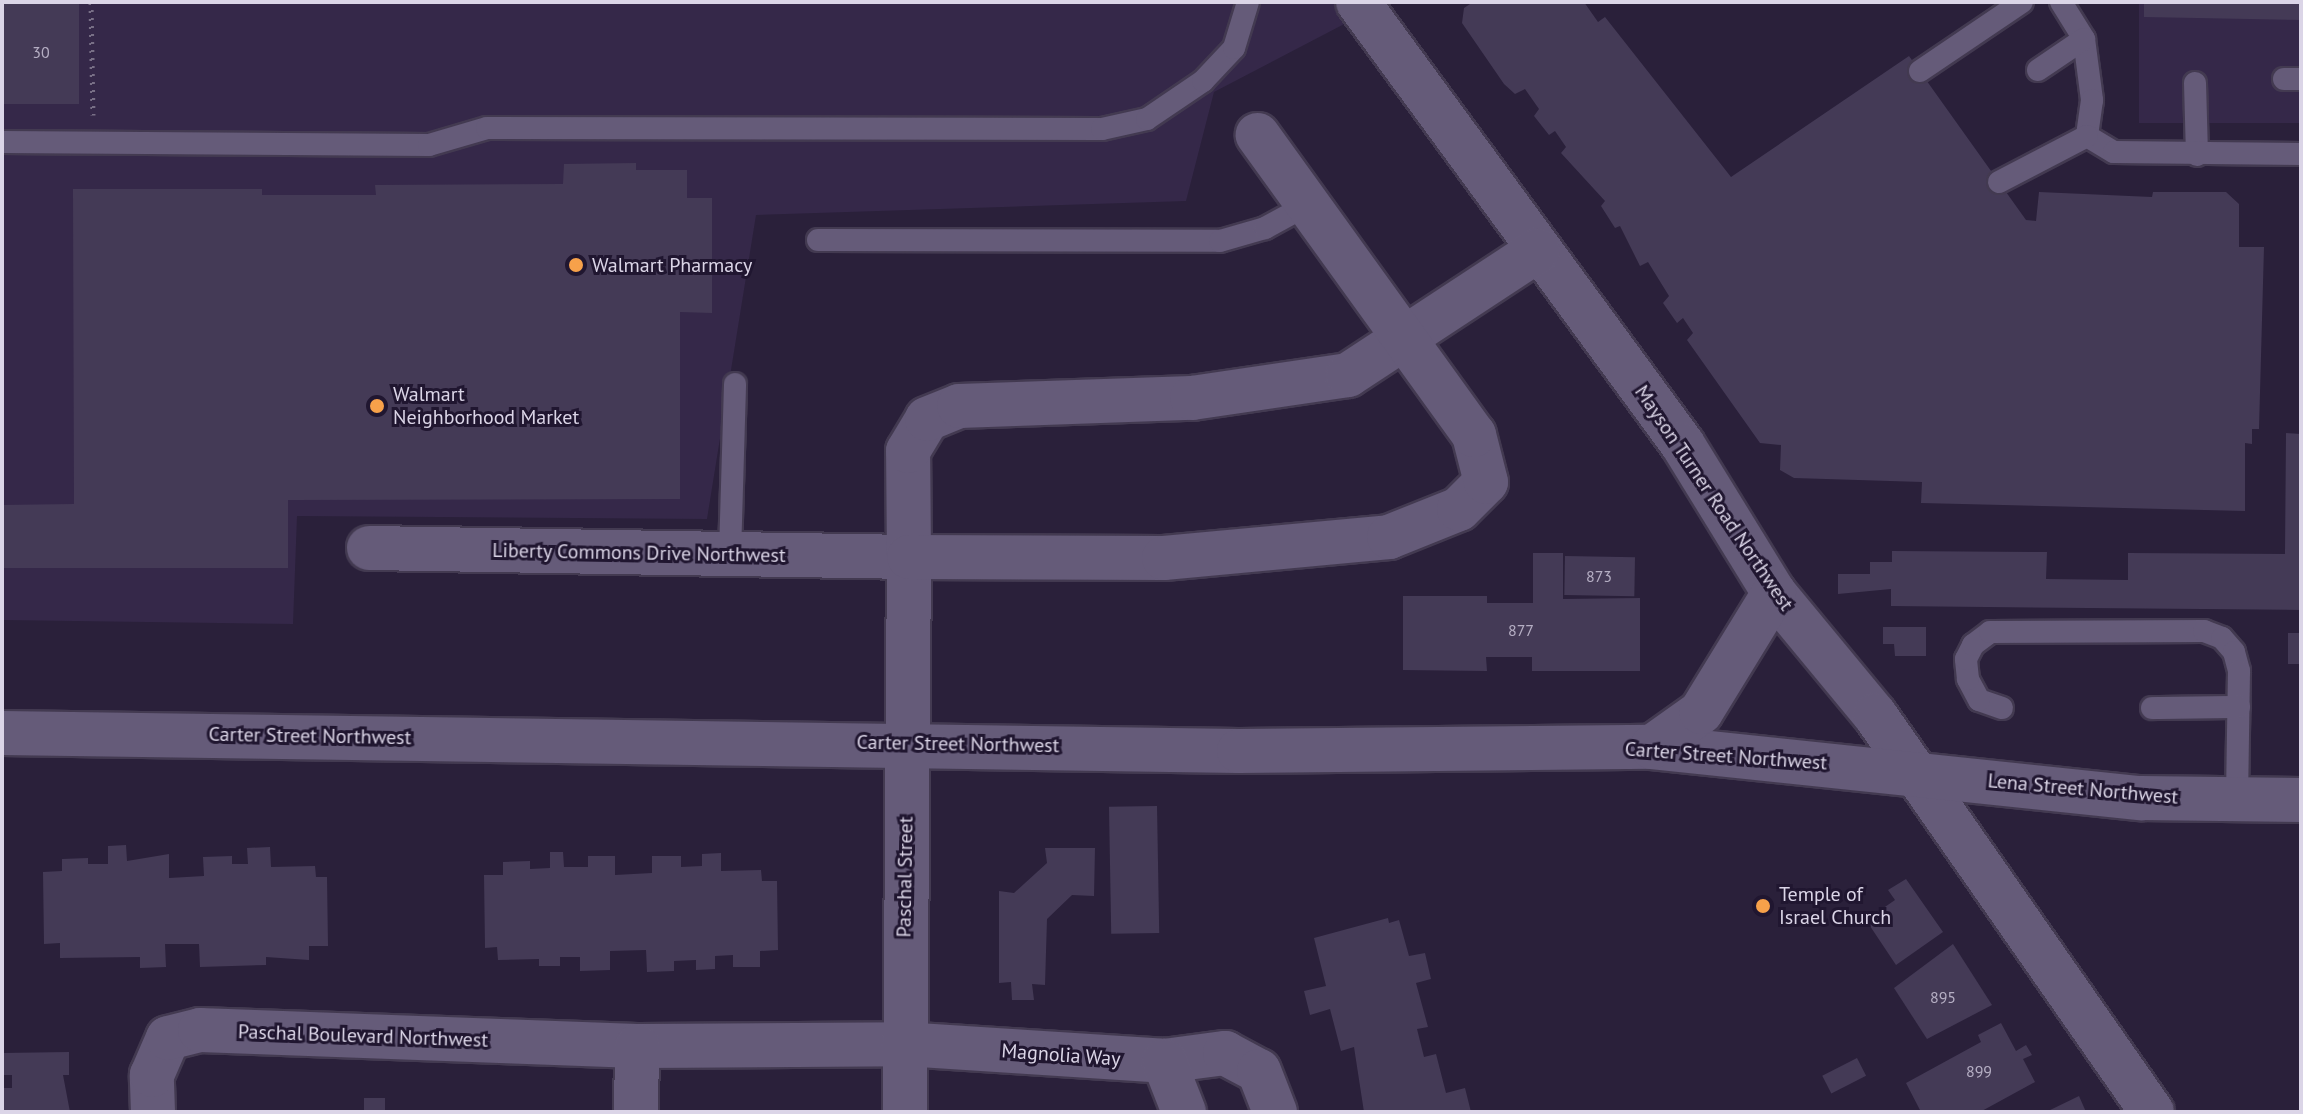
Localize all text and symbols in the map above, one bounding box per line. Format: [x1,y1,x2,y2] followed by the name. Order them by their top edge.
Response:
[32,42,50,62] house number: 30
[592,253,752,277] place label: Walmart Pharmacy
[567,256,585,274] marker: Walmart Pharmacy
[1629,381,1799,615] street label: Mayson Turner Road Northwest
[393,382,579,429] place label: Walmart Neighborhood Market
[368,397,386,415] marker: Walmart Neighborhood Market
[492,538,786,568] street label: Liberty Commons Drive Northwest
[1586,566,1612,586] house number: 873
[1508,620,1534,640] house number: 877
[208,722,412,750] street label: Carter Street Northwest
[856,730,1060,758] street label: Carter Street Northwest
[1624,737,1828,775] street label: Carter Street Northwest
[1987,769,2179,809] street label: Lena Street Northwest
[892,816,918,938] street label: Paschal Street
[1779,882,1891,929] place label: Temple of Israel Church
[1754,897,1772,915] marker: Temple of Israel Church
[1930,987,1956,1007] house number: 895
[238,1020,488,1052] street label: Paschal Boulevard Northwest
[1001,1039,1121,1071] street label: Magnolia Way
[1966,1061,1992,1081] house number: 899

